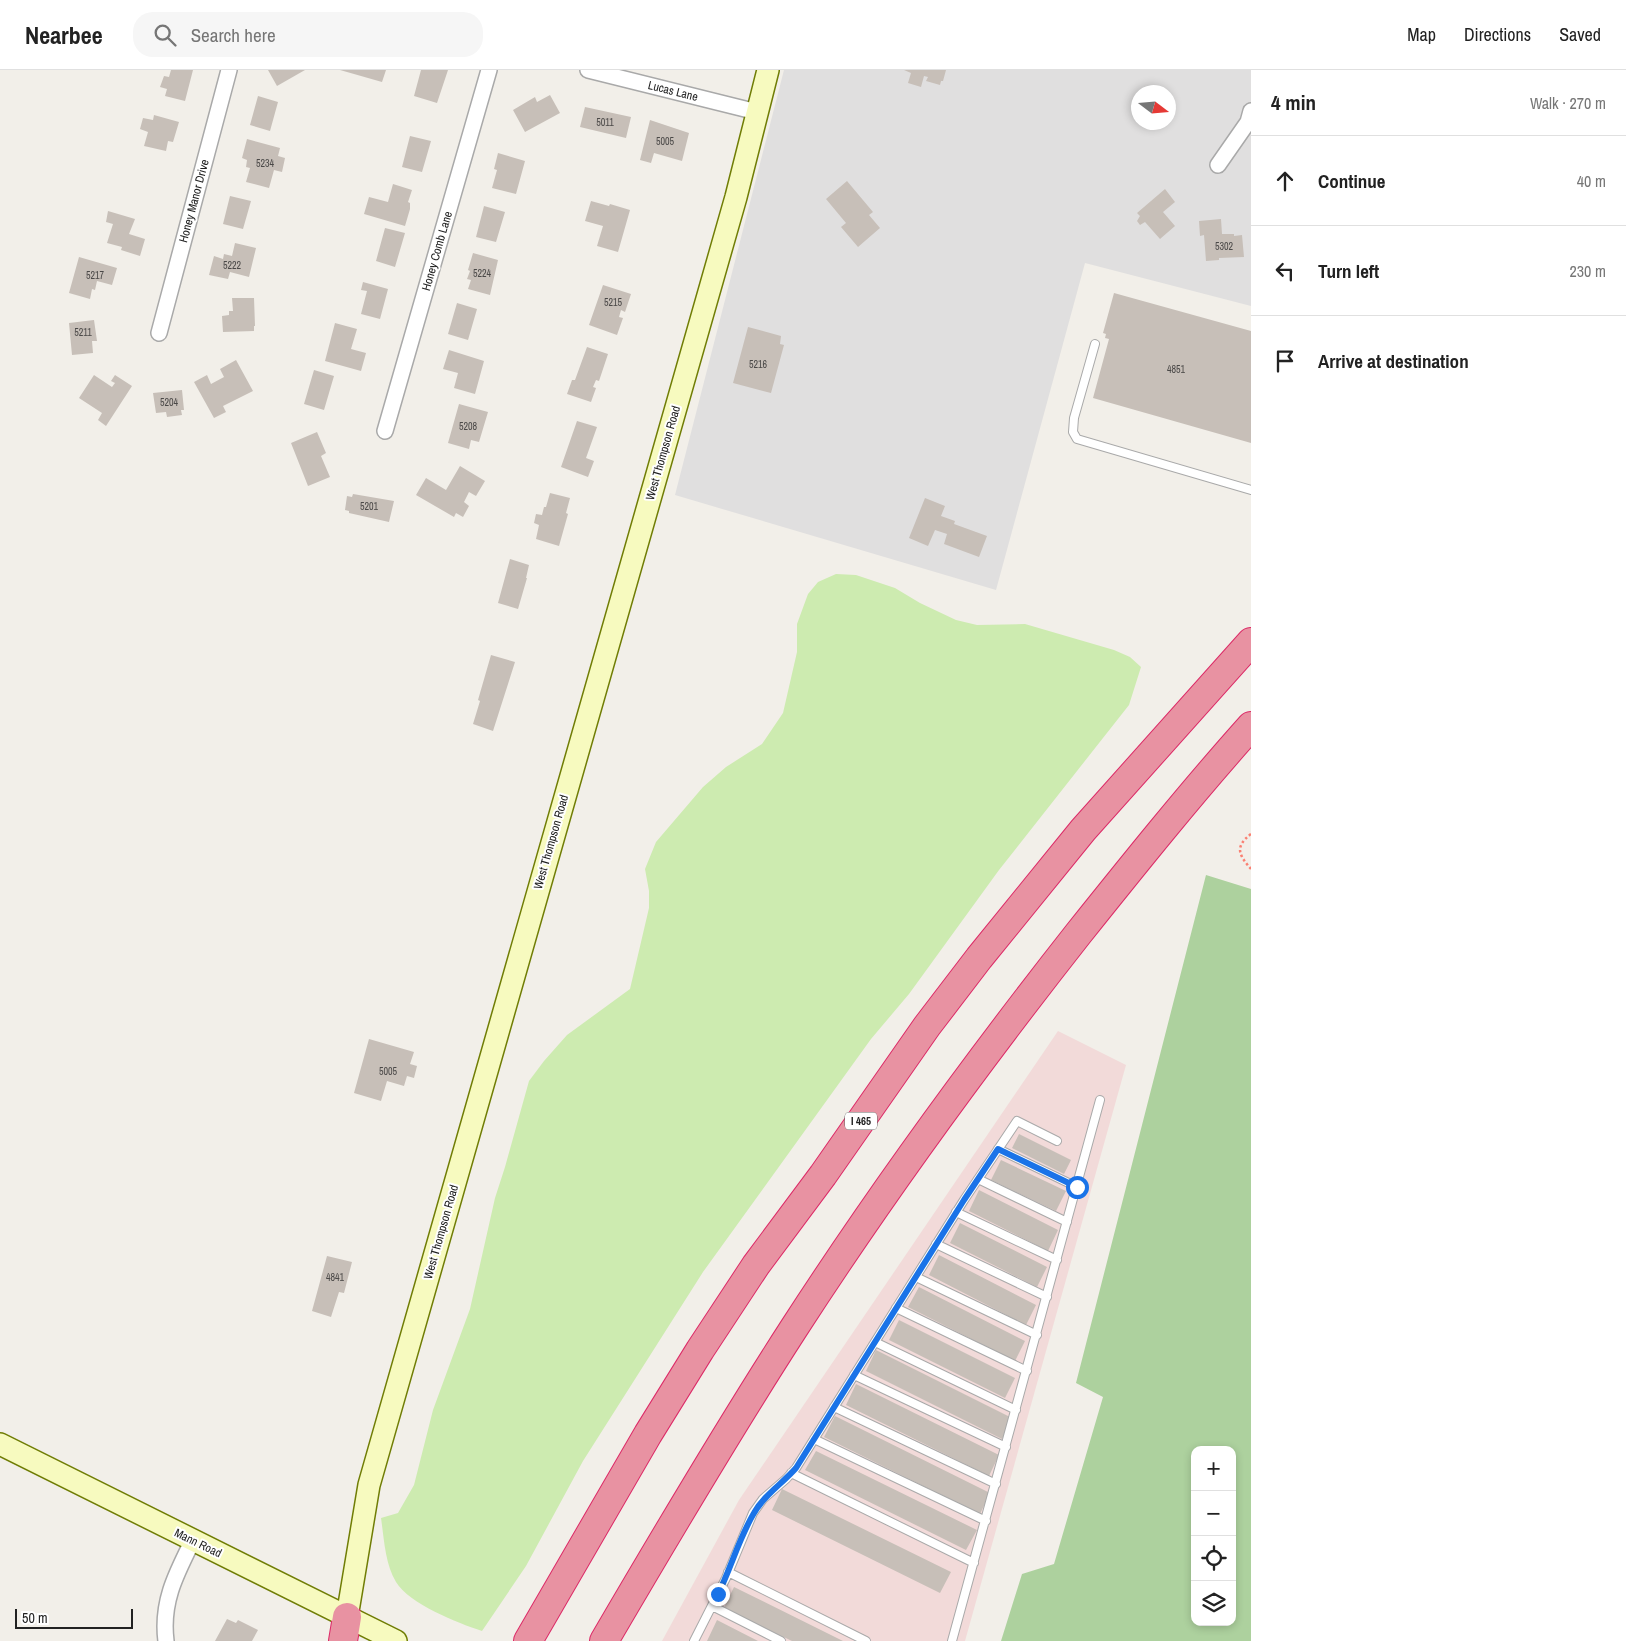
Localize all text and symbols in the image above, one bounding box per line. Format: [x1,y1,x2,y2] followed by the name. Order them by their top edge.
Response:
[133,12,483,57] search box
[25,19,103,51] text: Nearbee
[151,21,179,49] icon: search
[191,22,276,48] text: Search here
[1407,22,1436,47] text: Map
[1464,22,1531,47] text: Directions
[1559,22,1601,47] text: Saved
[646,77,700,105] street label: Lucas Lane
[1131,85,1176,130] north arrow
[1271,88,1316,117] text: 4 min
[1530,92,1606,114] text: Walk · 270 m
[596,116,614,129] house number: 5011
[656,135,675,148] house number: 5005
[256,157,275,170] house number: 5234
[175,158,213,244] street label: Honey Manor Drive
[1271,167,1299,195] icon: ahead
[1318,168,1386,194] text: Continue
[1577,170,1606,192] text: 40 m
[418,209,456,293] street label: Honey Comb Lane
[1215,240,1234,253] house number: 5302
[1271,257,1299,285] icon: left
[1318,258,1379,284] text: Turn left
[223,259,242,272] house number: 5222
[1570,260,1606,282] text: 230 m
[473,267,492,280] house number: 5224
[86,269,105,282] house number: 5217
[604,296,623,309] house number: 5215
[74,326,92,339] house number: 5211
[1271,347,1299,375] icon: arrive
[1318,348,1469,374] text: Arrive at destination
[749,358,768,371] house number: 5216
[1167,363,1186,376] house number: 4851
[160,396,179,409] house number: 5204
[642,404,684,502] street label: West Thompson Road
[459,420,478,433] house number: 5208
[360,500,379,513] house number: 5201
[530,793,572,891] street label: West Thompson Road
[379,1065,398,1078] house number: 5005
[845,1112,877,1130] road number: I 465
[1066,1176,1089,1199] route start
[420,1183,462,1281] street label: West Thompson Road
[326,1271,345,1284] house number: 4841
[1191,1446,1236,1626] map controls
[1191,1446,1236,1491] button: +
[1191,1491,1236,1536] button: −
[172,1525,224,1561] street label: Mann Road
[1191,1536,1236,1581] button: locate
[1191,1581,1236,1626] button: layers
[707,1583,730,1606] route end
[15,1606,132,1629] scale bar
[22,1609,48,1627] text: 50 m

